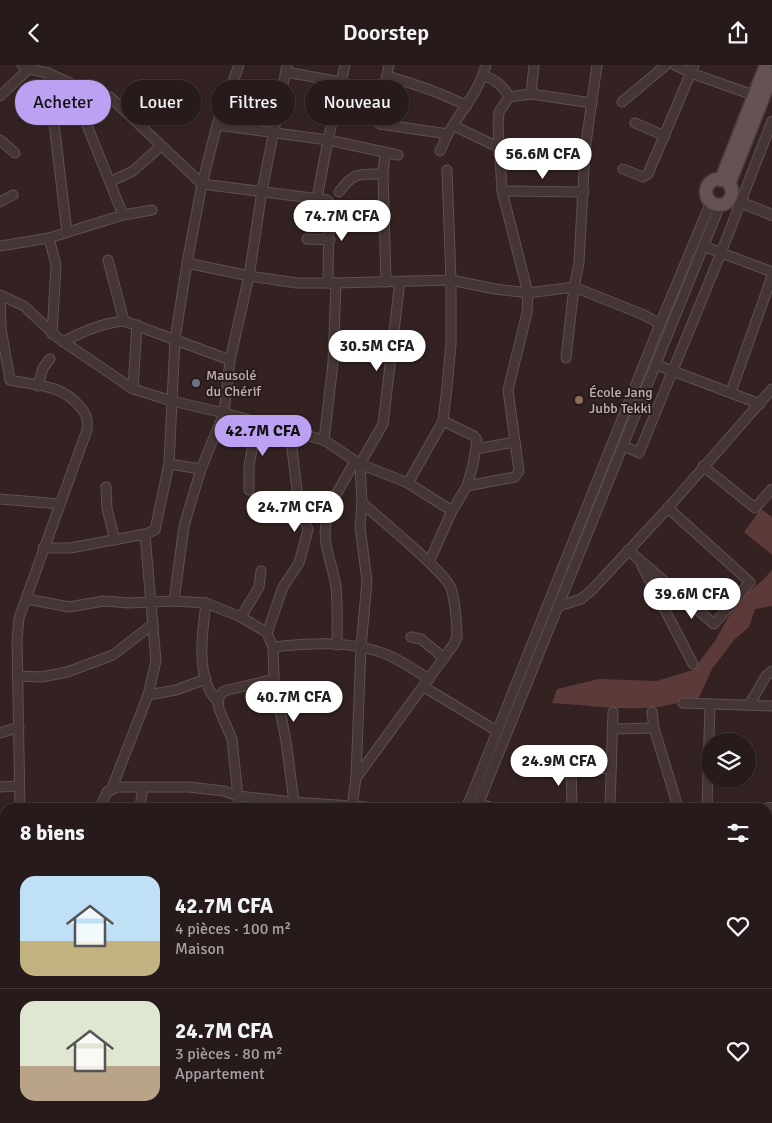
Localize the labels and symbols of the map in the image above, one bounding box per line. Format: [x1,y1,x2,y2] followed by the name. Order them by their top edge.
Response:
[486,137,600,180] pin: 56.6M CFA
[285,199,399,242] pin: 74.7M CFA
[320,329,434,372] pin: 30.5M CFA
[206,367,262,400] place label: Mausolé du Chérif
[190,377,202,389] marker: Mausolé du Chérif
[589,384,653,417] place label: École Jang Jubb Tekki
[573,394,585,406] marker: École Jang Jubb Tekki
[206,415,320,457] pin: 42.7M CFA
[238,491,352,533] pin: 24.7M CFA
[635,577,749,620] pin: 39.6M CFA
[237,681,351,723] pin: 40.7M CFA
[502,745,616,787] pin: 24.9M CFA

